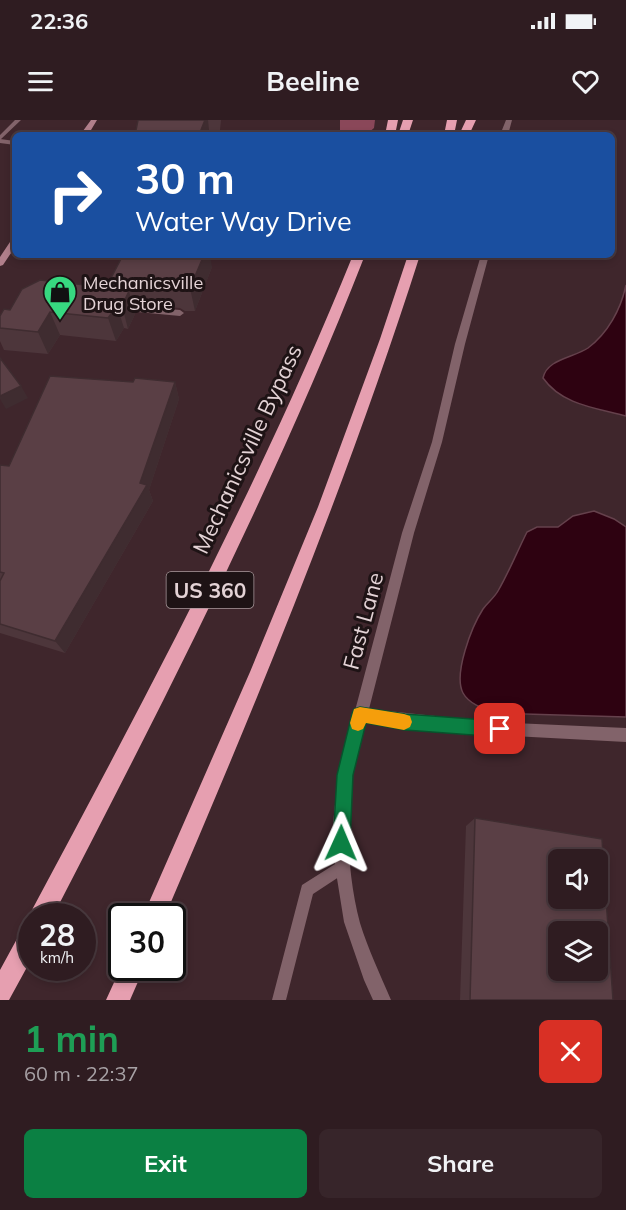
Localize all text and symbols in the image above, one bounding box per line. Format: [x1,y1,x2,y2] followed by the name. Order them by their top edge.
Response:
[30,7,88,35] text: 22:36
[266,64,360,98] text: Beeline
[24,65,57,98] icon: menu
[569,65,602,98] icon: heart
[135,152,235,205] text: 30 m
[36,156,114,234] icon: right
[135,204,352,238] text: Water Way Drive
[83,271,203,315] place label: Mechanicsville Drug Store
[42,274,78,321] shop icon: Mechanicsville Drug Store
[186,340,308,558] street label: Mechanicsville Bypass
[337,569,389,673] street label: Fast Lane
[166,572,254,608] road number: US 360
[474,703,525,754] pin
[483,712,516,745] icon: arrive
[309,811,373,875] position arrow
[548,849,608,981] map controls
[548,849,608,909] button: sound
[108,903,186,981] speed limit sign: 30
[39,916,75,954] text: 28
[548,921,608,981] button: layers
[40,948,74,967] text: km/h
[24,1016,119,1061] text: 1 min
[539,1020,602,1083] button: close
[24,1061,138,1086] text: 60 m · 22:37
[24,1129,307,1198] button: Exit
[319,1129,602,1198] button: Share

